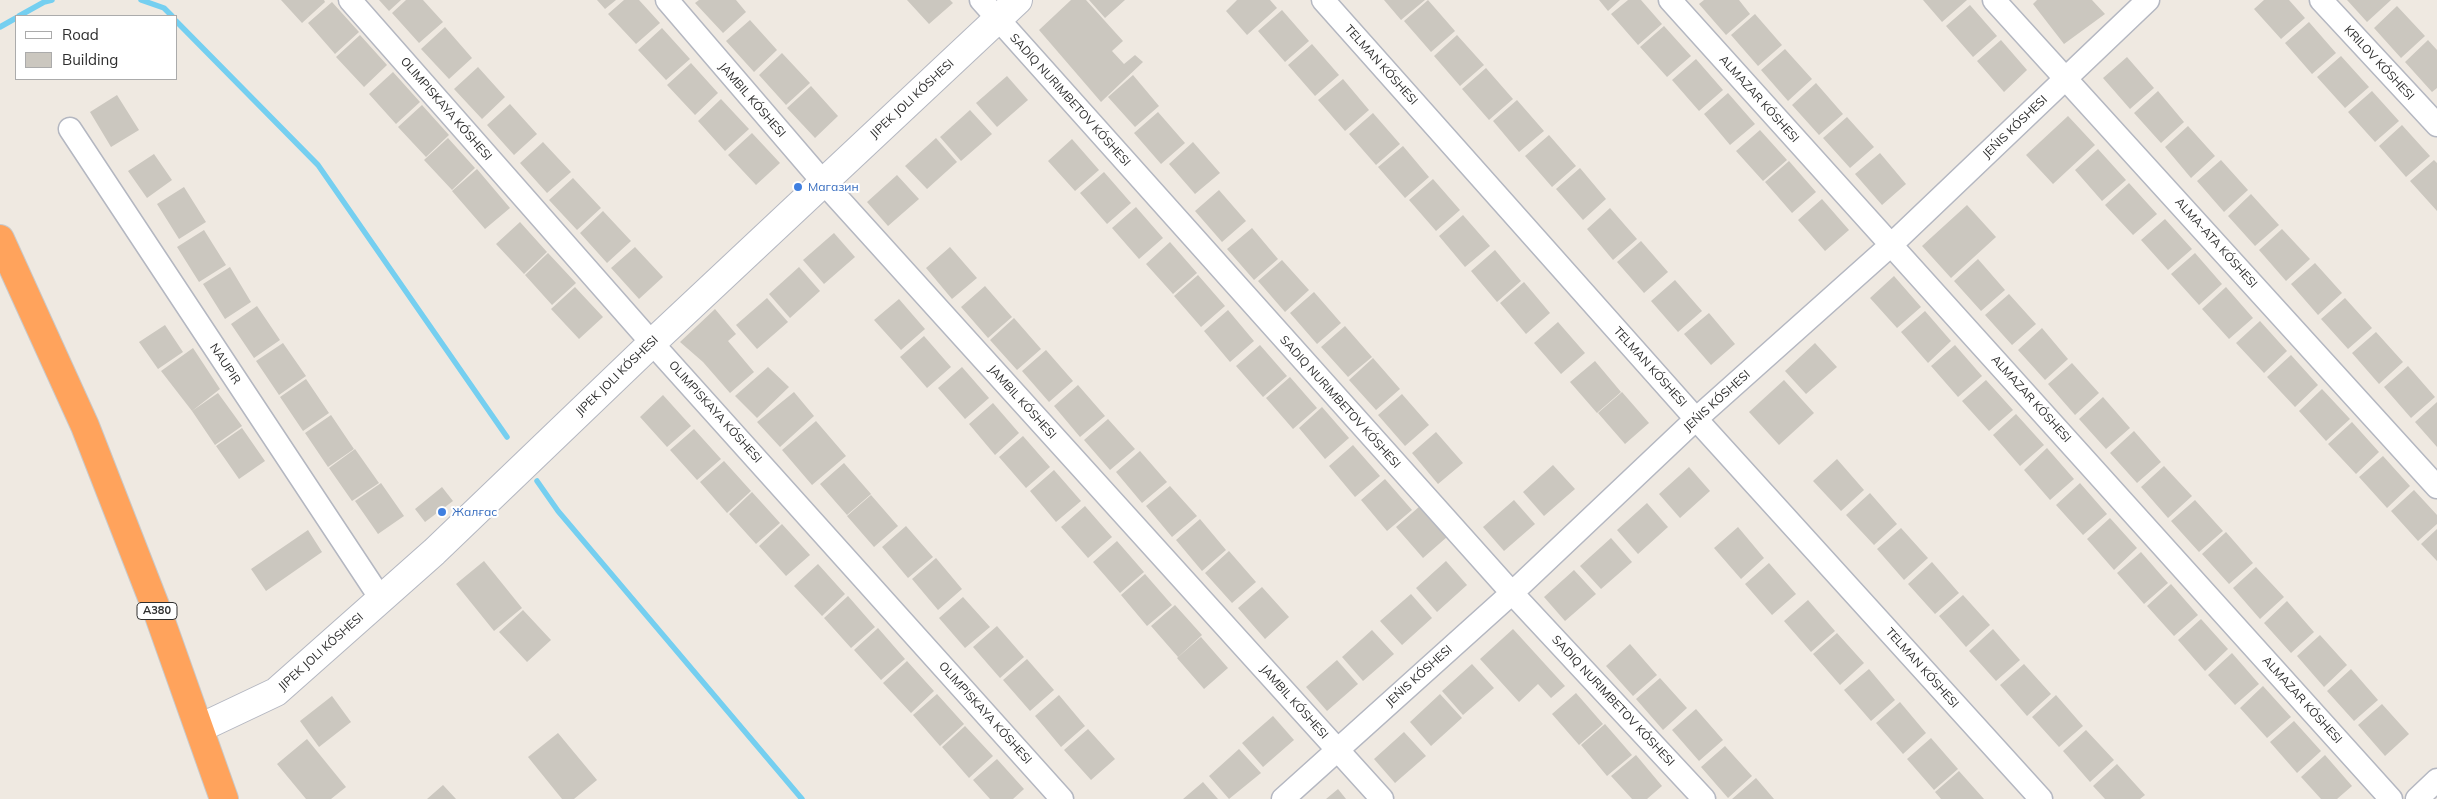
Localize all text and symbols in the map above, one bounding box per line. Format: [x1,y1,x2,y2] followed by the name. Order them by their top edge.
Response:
[15,15,178,80] legend
[1341,22,1421,108] street label: TELMAN KÓSHESI
[2341,23,2417,103] street label: KRILOV KÓSHESI
[62,25,99,44] text: Road
[1007,31,1133,169] street label: SADIQ NURIMBETOV KÓSHESI
[62,50,118,69] text: Building
[1716,52,1802,146] street label: ALMAZAR KÓSHESI
[397,54,495,164] street label: OLIMPISKAYA KÓSHESI
[867,56,957,142] street label: JIPEK JOLI KÓSHESI
[715,60,789,140] street label: JAMBIL KÓSHESI
[1980,93,2050,161] street label: JEŃIS KÓSHESI
[808,180,859,194] place label: Магазин
[792,181,804,193] marker: Магазин
[2172,195,2260,291] street label: ALMA-ATA KÓSHESI
[1610,324,1690,410] street label: TELMAN KÓSHESI
[573,333,661,419] street label: JIPEK JOLI KÓSHESI
[1277,333,1403,471] street label: SADIQ NURIMBETOV KÓSHESI
[207,341,243,387] street label: NAUPIR
[1988,352,2074,446] street label: ALMAZAR KÓSHESI
[665,358,765,466] street label: OLIMPISKAYA KÓSHESI
[985,362,1059,442] street label: JAMBIL KÓSHESI
[1681,367,1753,435] street label: JEŃIS KÓSHESI
[452,505,497,519] place label: Жалғас
[436,506,448,518] marker: Жалғас
[137,602,177,620] road number: A380
[276,610,366,694] street label: JIPEK JOLI KÓSHESI
[1882,625,1962,711] street label: TELMAN KÓSHESI
[1549,633,1677,769] street label: SADIQ NURIMBETOV KÓSHESI
[1383,642,1455,710] street label: JEŃIS KÓSHESI
[2259,653,2345,747] street label: ALMAZAR KÓSHESI
[935,659,1035,767] street label: OLIMPISKAYA KÓSHESI
[1257,662,1331,742] street label: JAMBIL KÓSHESI

